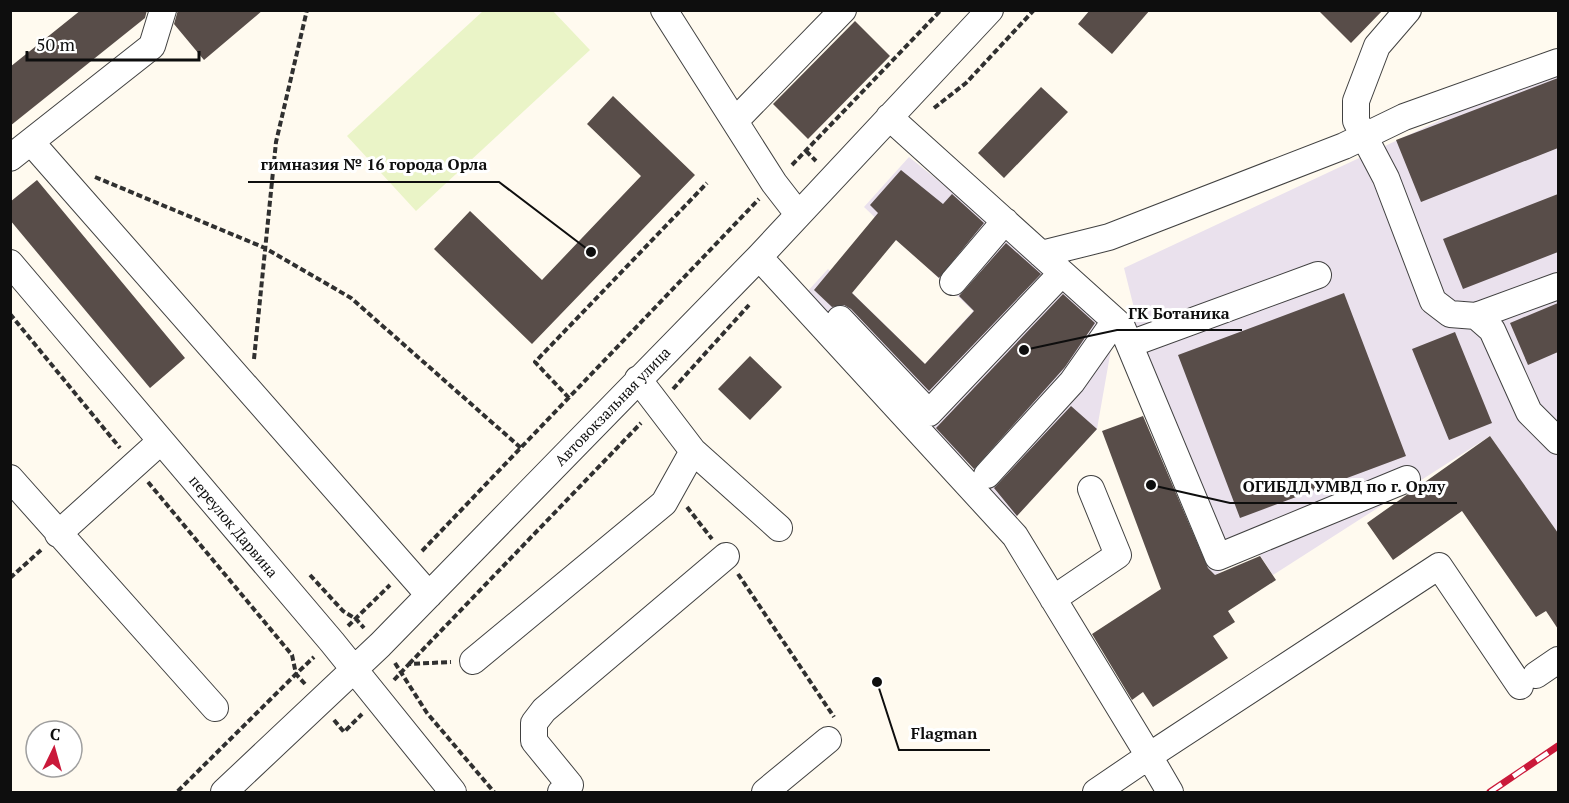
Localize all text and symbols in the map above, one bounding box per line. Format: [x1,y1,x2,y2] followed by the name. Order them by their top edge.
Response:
[27,24,200,62] scale bar
[36,32,76,56] text: 50 m
[248,148,499,182] callout: гимназия № 16 города Орла
[261,153,487,175] text: гимназия № 16 города Орла
[1117,296,1242,330] callout: ГК Ботаника
[1128,302,1230,324] text: ГК Ботаника
[550,342,674,470] street label: Автовокзальная улица
[1230,469,1457,503] callout: ОГИБДД УМВД по г. Орлу
[185,471,283,582] street label: переулок Дарвина
[1243,475,1446,497] text: ОГИБДД УМВД по г. Орлу
[899,716,990,750] callout: Flagman
[24,719,84,779] north arrow
[911,722,978,744] text: Flagman
[49,723,61,745] text: С

